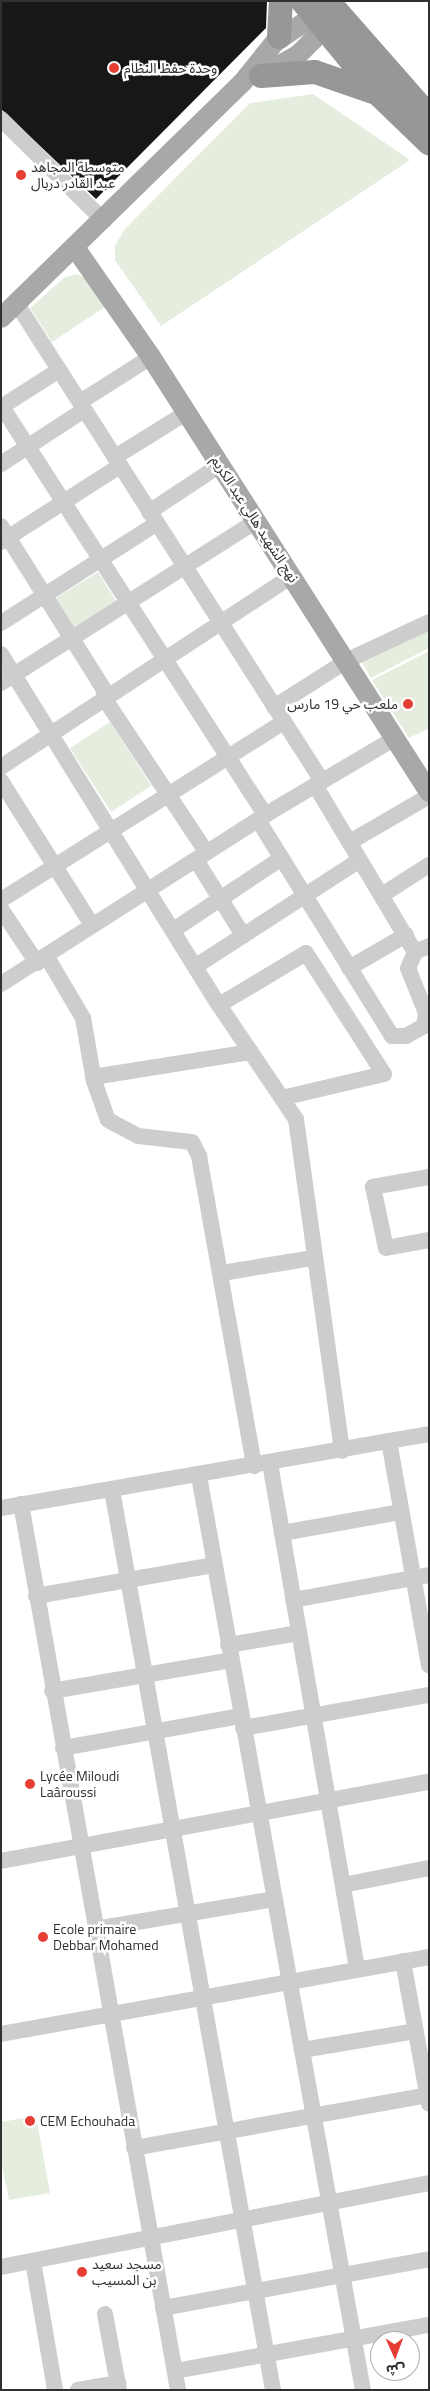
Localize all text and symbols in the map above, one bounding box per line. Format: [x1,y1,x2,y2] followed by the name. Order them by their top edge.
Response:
[124,60,217,76] place label: وحدة حفظ النظام
[108,62,120,74] marker: وحدة حفظ النظام
[31,159,125,192] place label: متوسطة المجاهد عبد القادر دربال
[15,169,27,181] marker: متوسطة المجاهد عبد القادر دربال
[208,453,302,585] street label: نهج الشهيد هالي عبد الكريم
[287,696,398,712] place label: ملعب حي 19 مارس
[402,698,414,710] marker: ملعب حي 19 مارس
[40,1768,119,1800] place label: Lycée Miloudi Laâroussi
[24,1778,36,1790] marker: Lycée Miloudi Laâroussi
[53,1921,159,1954] place label: Ecole primaire Debbar Mohamed
[37,1931,49,1943] marker: Ecole primaire Debbar Mohamed
[40,2113,135,2129] place label: CEM Echouhada
[24,2115,36,2127] marker: CEM Echouhada
[92,2256,162,2288] place label: مسجد سعيد بن المسيب
[76,2266,88,2278] marker: مسجد سعيد بن المسيب
[370,2331,420,2381] north arrow
[386,2360,405,2381] text: ش

